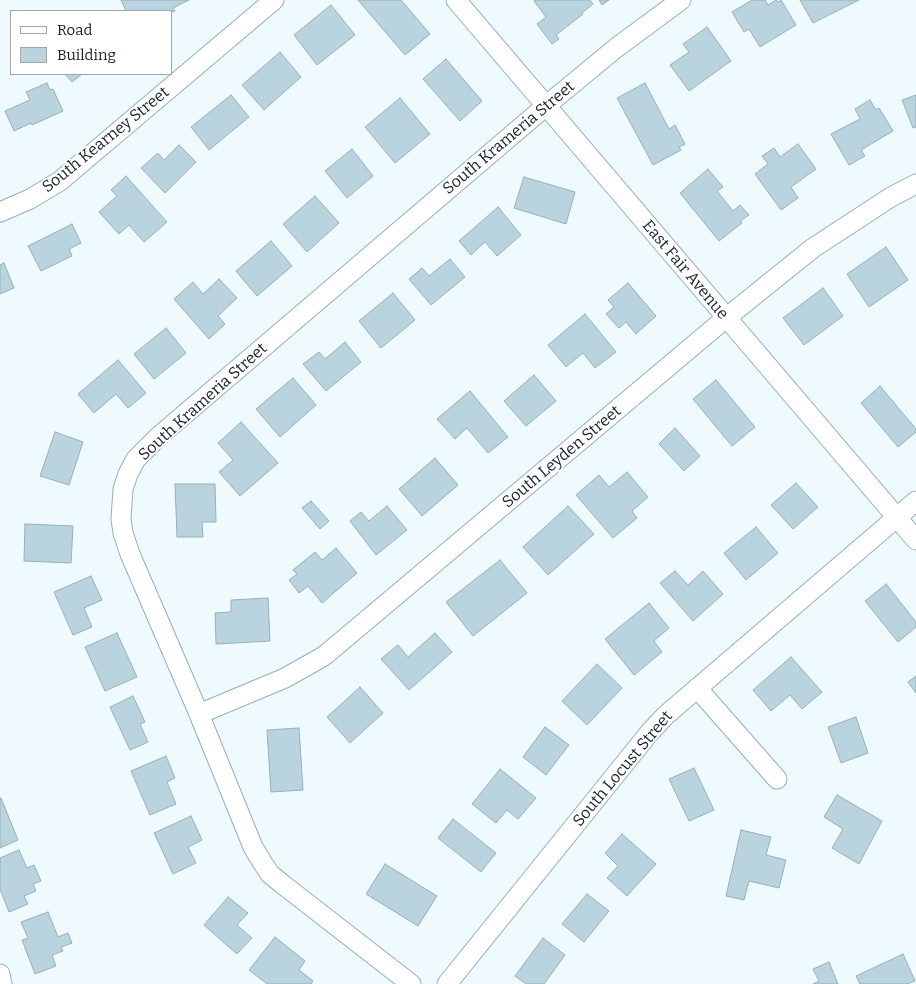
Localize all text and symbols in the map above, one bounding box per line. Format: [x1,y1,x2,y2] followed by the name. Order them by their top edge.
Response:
[10,10,172,75] legend
[57,21,92,39] text: Road
[57,46,116,64] text: Building
[439,77,579,199] street label: South Krameria Street
[39,83,173,197] street label: South Kearney Street
[638,216,732,324] street label: East Fair Avenue
[135,339,271,465] street label: South Krameria Street
[499,402,625,512] street label: South Leyden Street
[569,707,677,831] street label: South Locust Street

